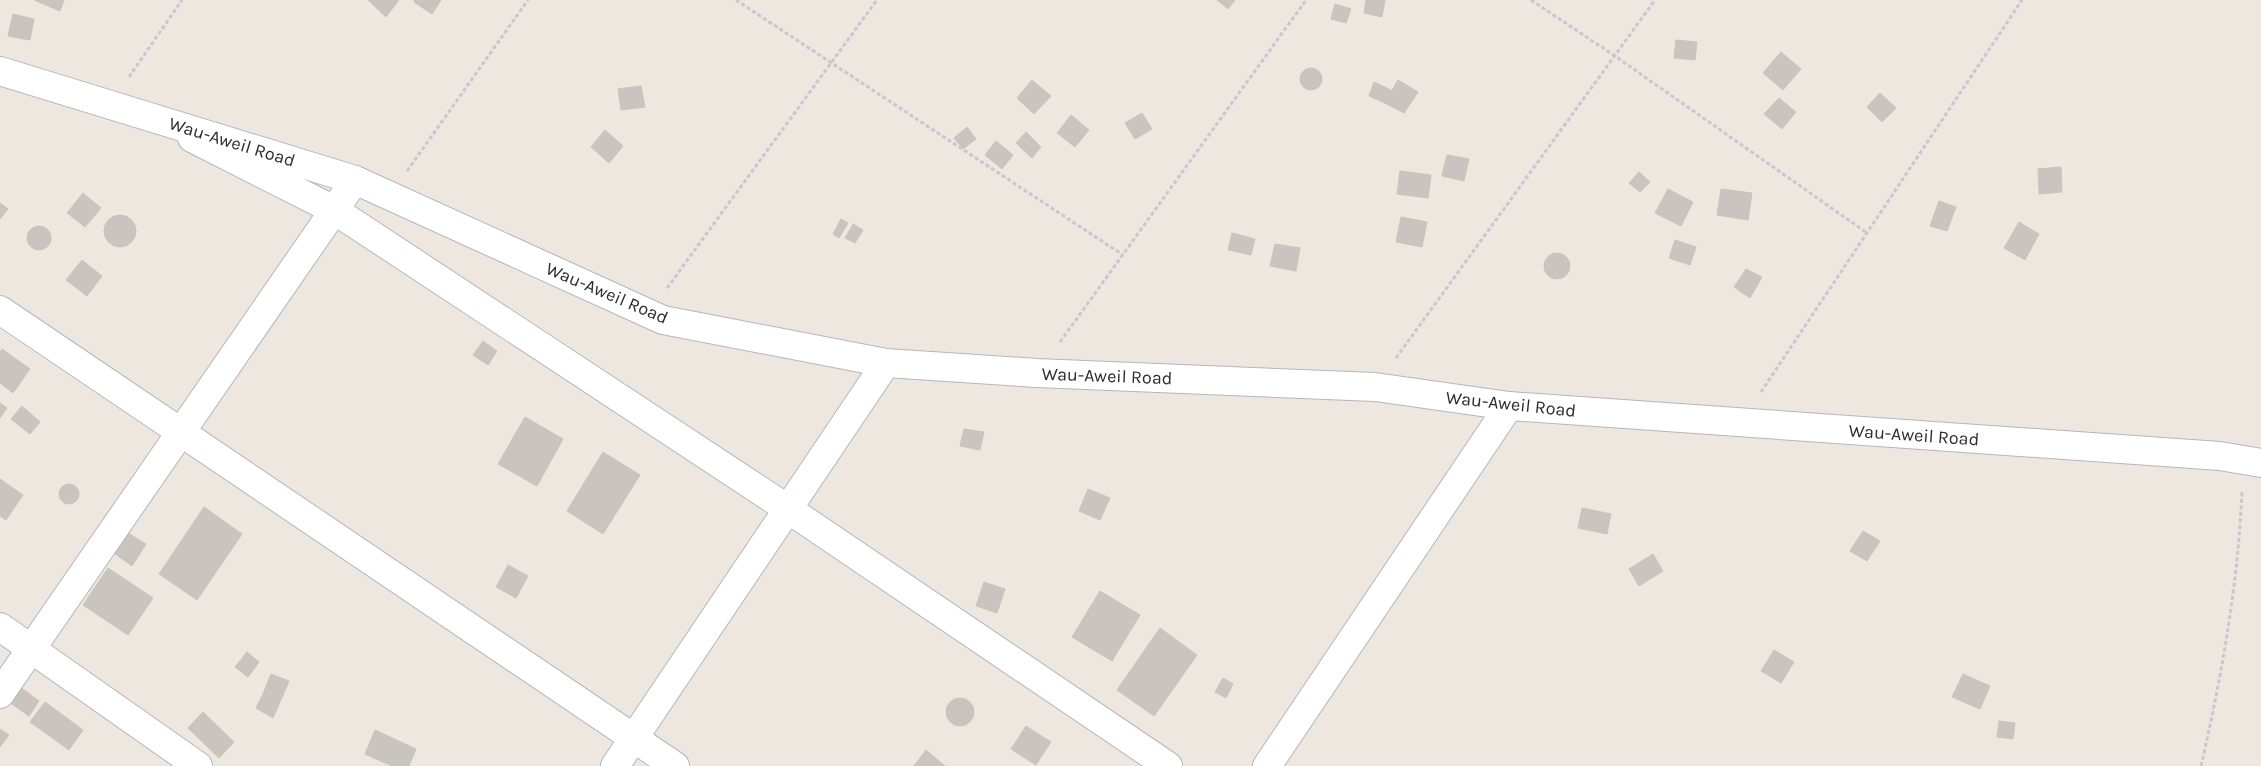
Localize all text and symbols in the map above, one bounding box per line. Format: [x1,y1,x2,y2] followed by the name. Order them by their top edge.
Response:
[166,112,298,172] street label: Wau-Aweil Road
[542,257,672,329] street label: Wau-Aweil Road
[1041,363,1173,389] street label: Wau-Aweil Road
[1445,386,1577,422] street label: Wau-Aweil Road
[1848,419,1980,451] street label: Wau-Aweil Road

